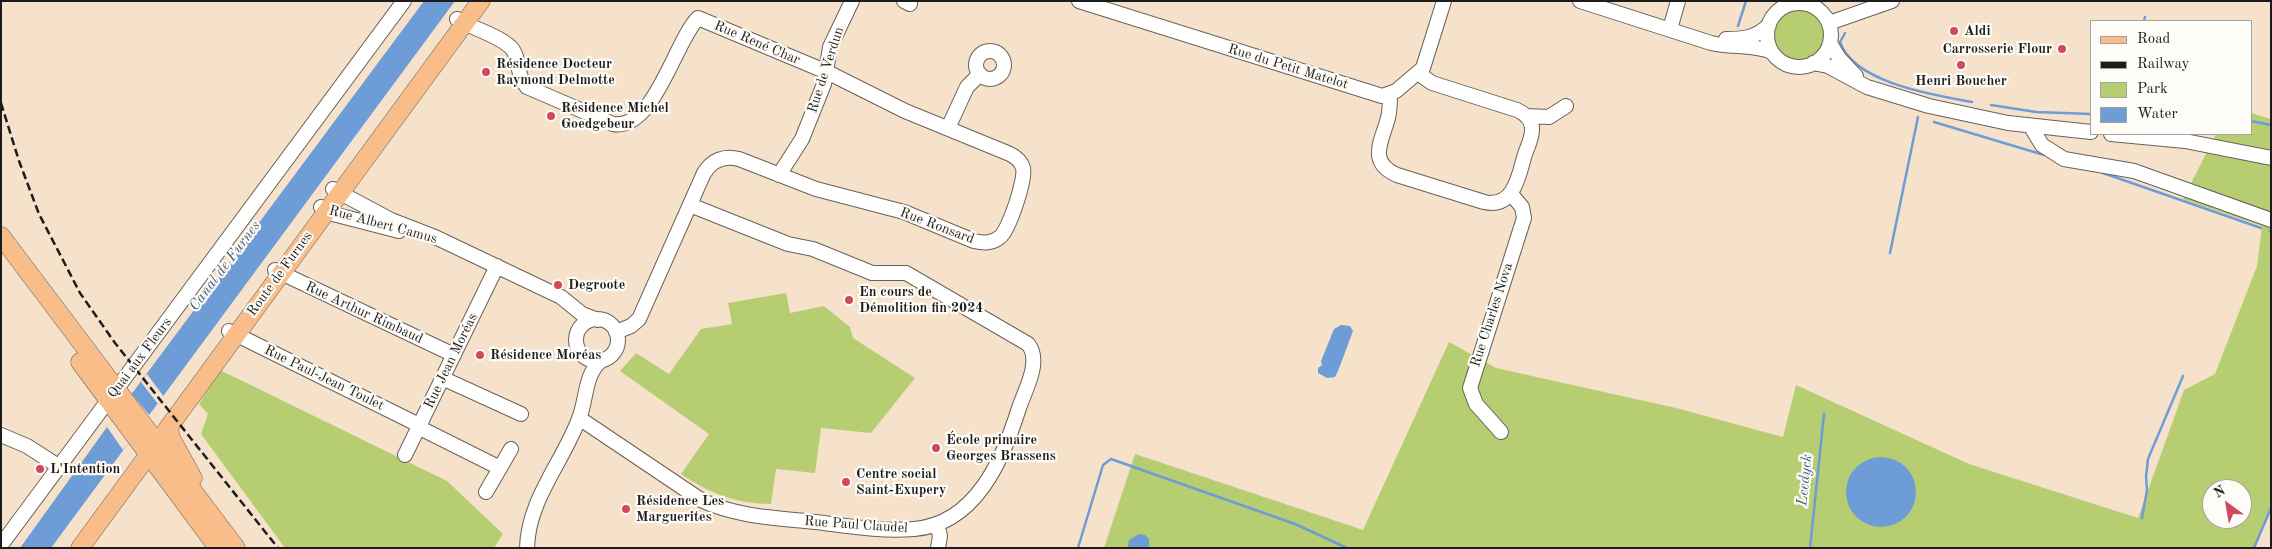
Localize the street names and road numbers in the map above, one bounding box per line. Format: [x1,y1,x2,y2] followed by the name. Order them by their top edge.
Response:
[711,17,803,69] street label: Rue René Char
[804,25,848,115] street label: Rue de Verdun
[1226,41,1350,93] street label: Rue du Petit Matelot
[327,202,439,248] street label: Rue Albert Camus
[897,204,977,248] street label: Rue Ronsard
[244,229,316,319] street label: Route de Furnes
[1467,261,1517,369] street label: Rue Charles Nova
[303,278,425,348] street label: Rue Arthur Rimbaud
[421,311,481,411] street label: Rue Jean Moréas
[104,314,176,402] street label: Quai aux Fleurs
[261,342,387,414] street label: Rue Paul-Jean Toulet
[804,513,908,537] street label: Rue Paul Claudel

